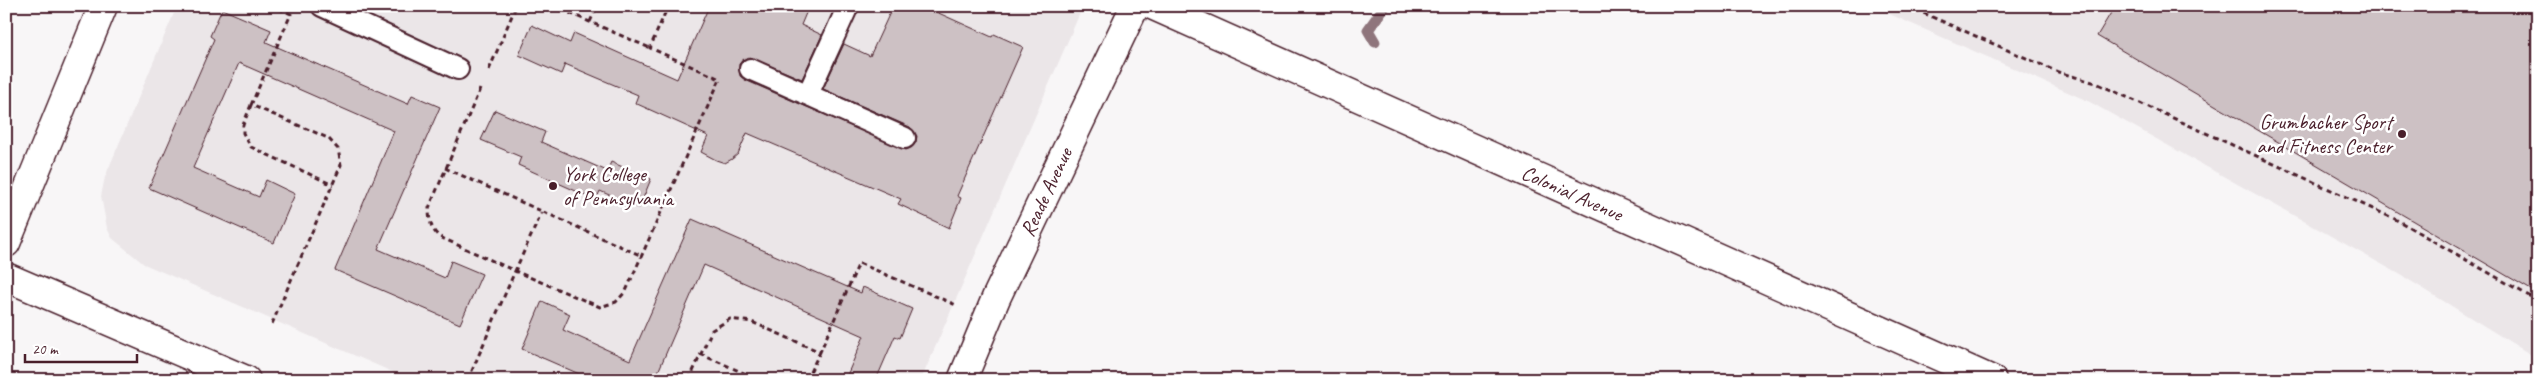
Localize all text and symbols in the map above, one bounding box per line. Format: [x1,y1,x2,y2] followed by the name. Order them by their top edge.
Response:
[2256,109,2395,159] place label: Grumbacher Sport and Fitness Center
[2396,128,2408,140] marker: Grumbacher Sport and Fitness Center
[1014,142,1078,240] street label: Reade Avenue
[1518,159,1628,228] street label: Colonial Avenue
[563,161,675,211] place label: York College of Pennsylvania
[547,180,559,192] marker: York College of Pennsylvania
[25,331,138,363] scale bar
[32,340,59,359] text: 20 m

